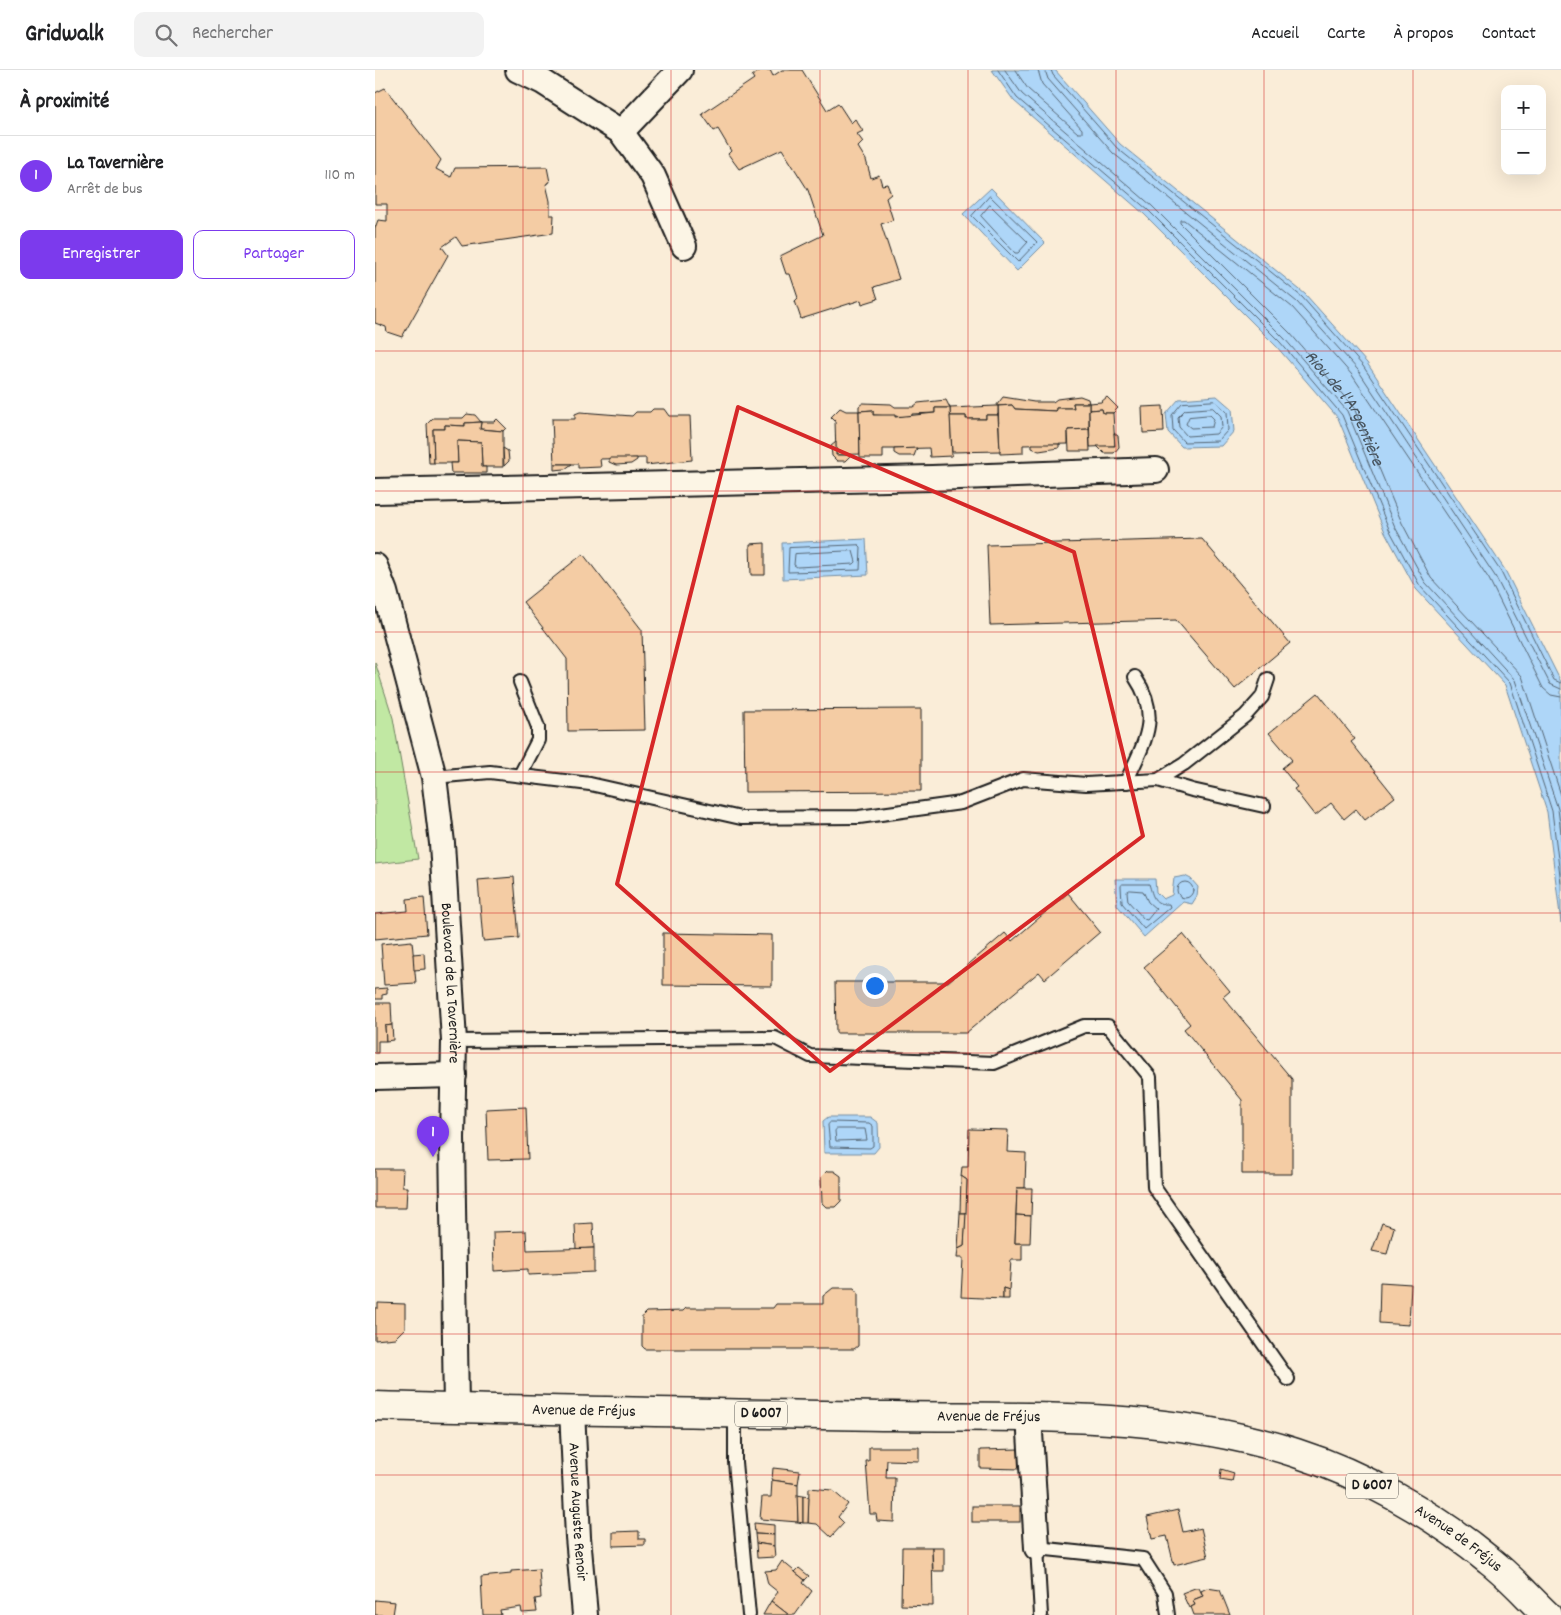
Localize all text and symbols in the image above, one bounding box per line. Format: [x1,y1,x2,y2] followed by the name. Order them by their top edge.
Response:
[134,12,484,57] search box
[25,18,104,52] text: Gridwalk
[152,21,180,49] icon: search
[192,21,273,48] text: Rechercher
[1251,22,1299,47] text: Accueil
[1327,22,1366,47] text: Carte
[1394,22,1454,47] text: À propos
[1482,22,1536,47] text: Contact
[1501,85,1546,175] map controls
[1501,85,1546,130] button: +
[20,88,109,118] text: À proximité
[1501,130,1546,175] button: −
[67,151,164,178] text: La Tavernière
[34,164,38,187] text: 1
[325,164,355,187] text: 110 m
[67,178,143,201] text: Arrêt de bus
[20,230,183,279] button: Enregistrer
[193,230,355,279] button: Partager
[1298,346,1390,471] water label: Riou de l'Argentière
[434,902,466,1064] street label: Boulevard de la Tavernière
[862,973,888,999] your location
[417,1116,449,1157] pin: 1
[532,1398,636,1423] street label: Avenue de Fréjus
[735,1402,787,1426] road number: D 6007
[937,1405,1041,1429] street label: Avenue de Fréjus
[562,1442,593,1582] street label: Avenue Auguste Renoir
[1346,1474,1398,1498] road number: D 6007
[1410,1499,1508,1578] street label: Avenue de Fréjus

